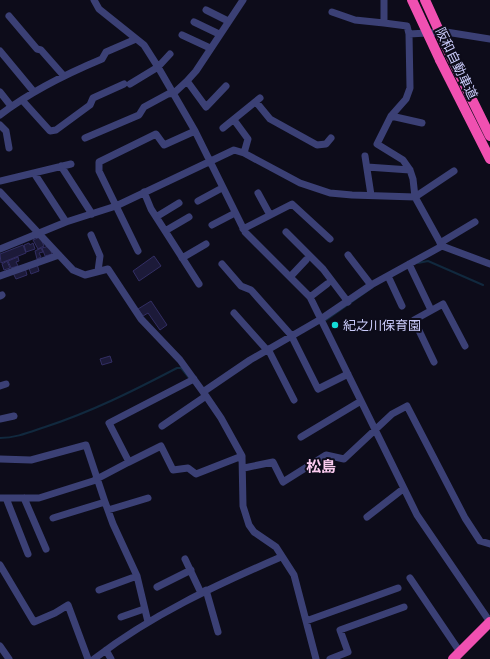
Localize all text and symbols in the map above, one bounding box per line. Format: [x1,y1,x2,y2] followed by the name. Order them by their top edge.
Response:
[432,24,481,102] street label: 阪和自動車道
[343,317,421,334] place label: 紀之川保育園
[330,320,340,330] marker: 紀之川保育園
[306,457,336,476] district label: 松島

